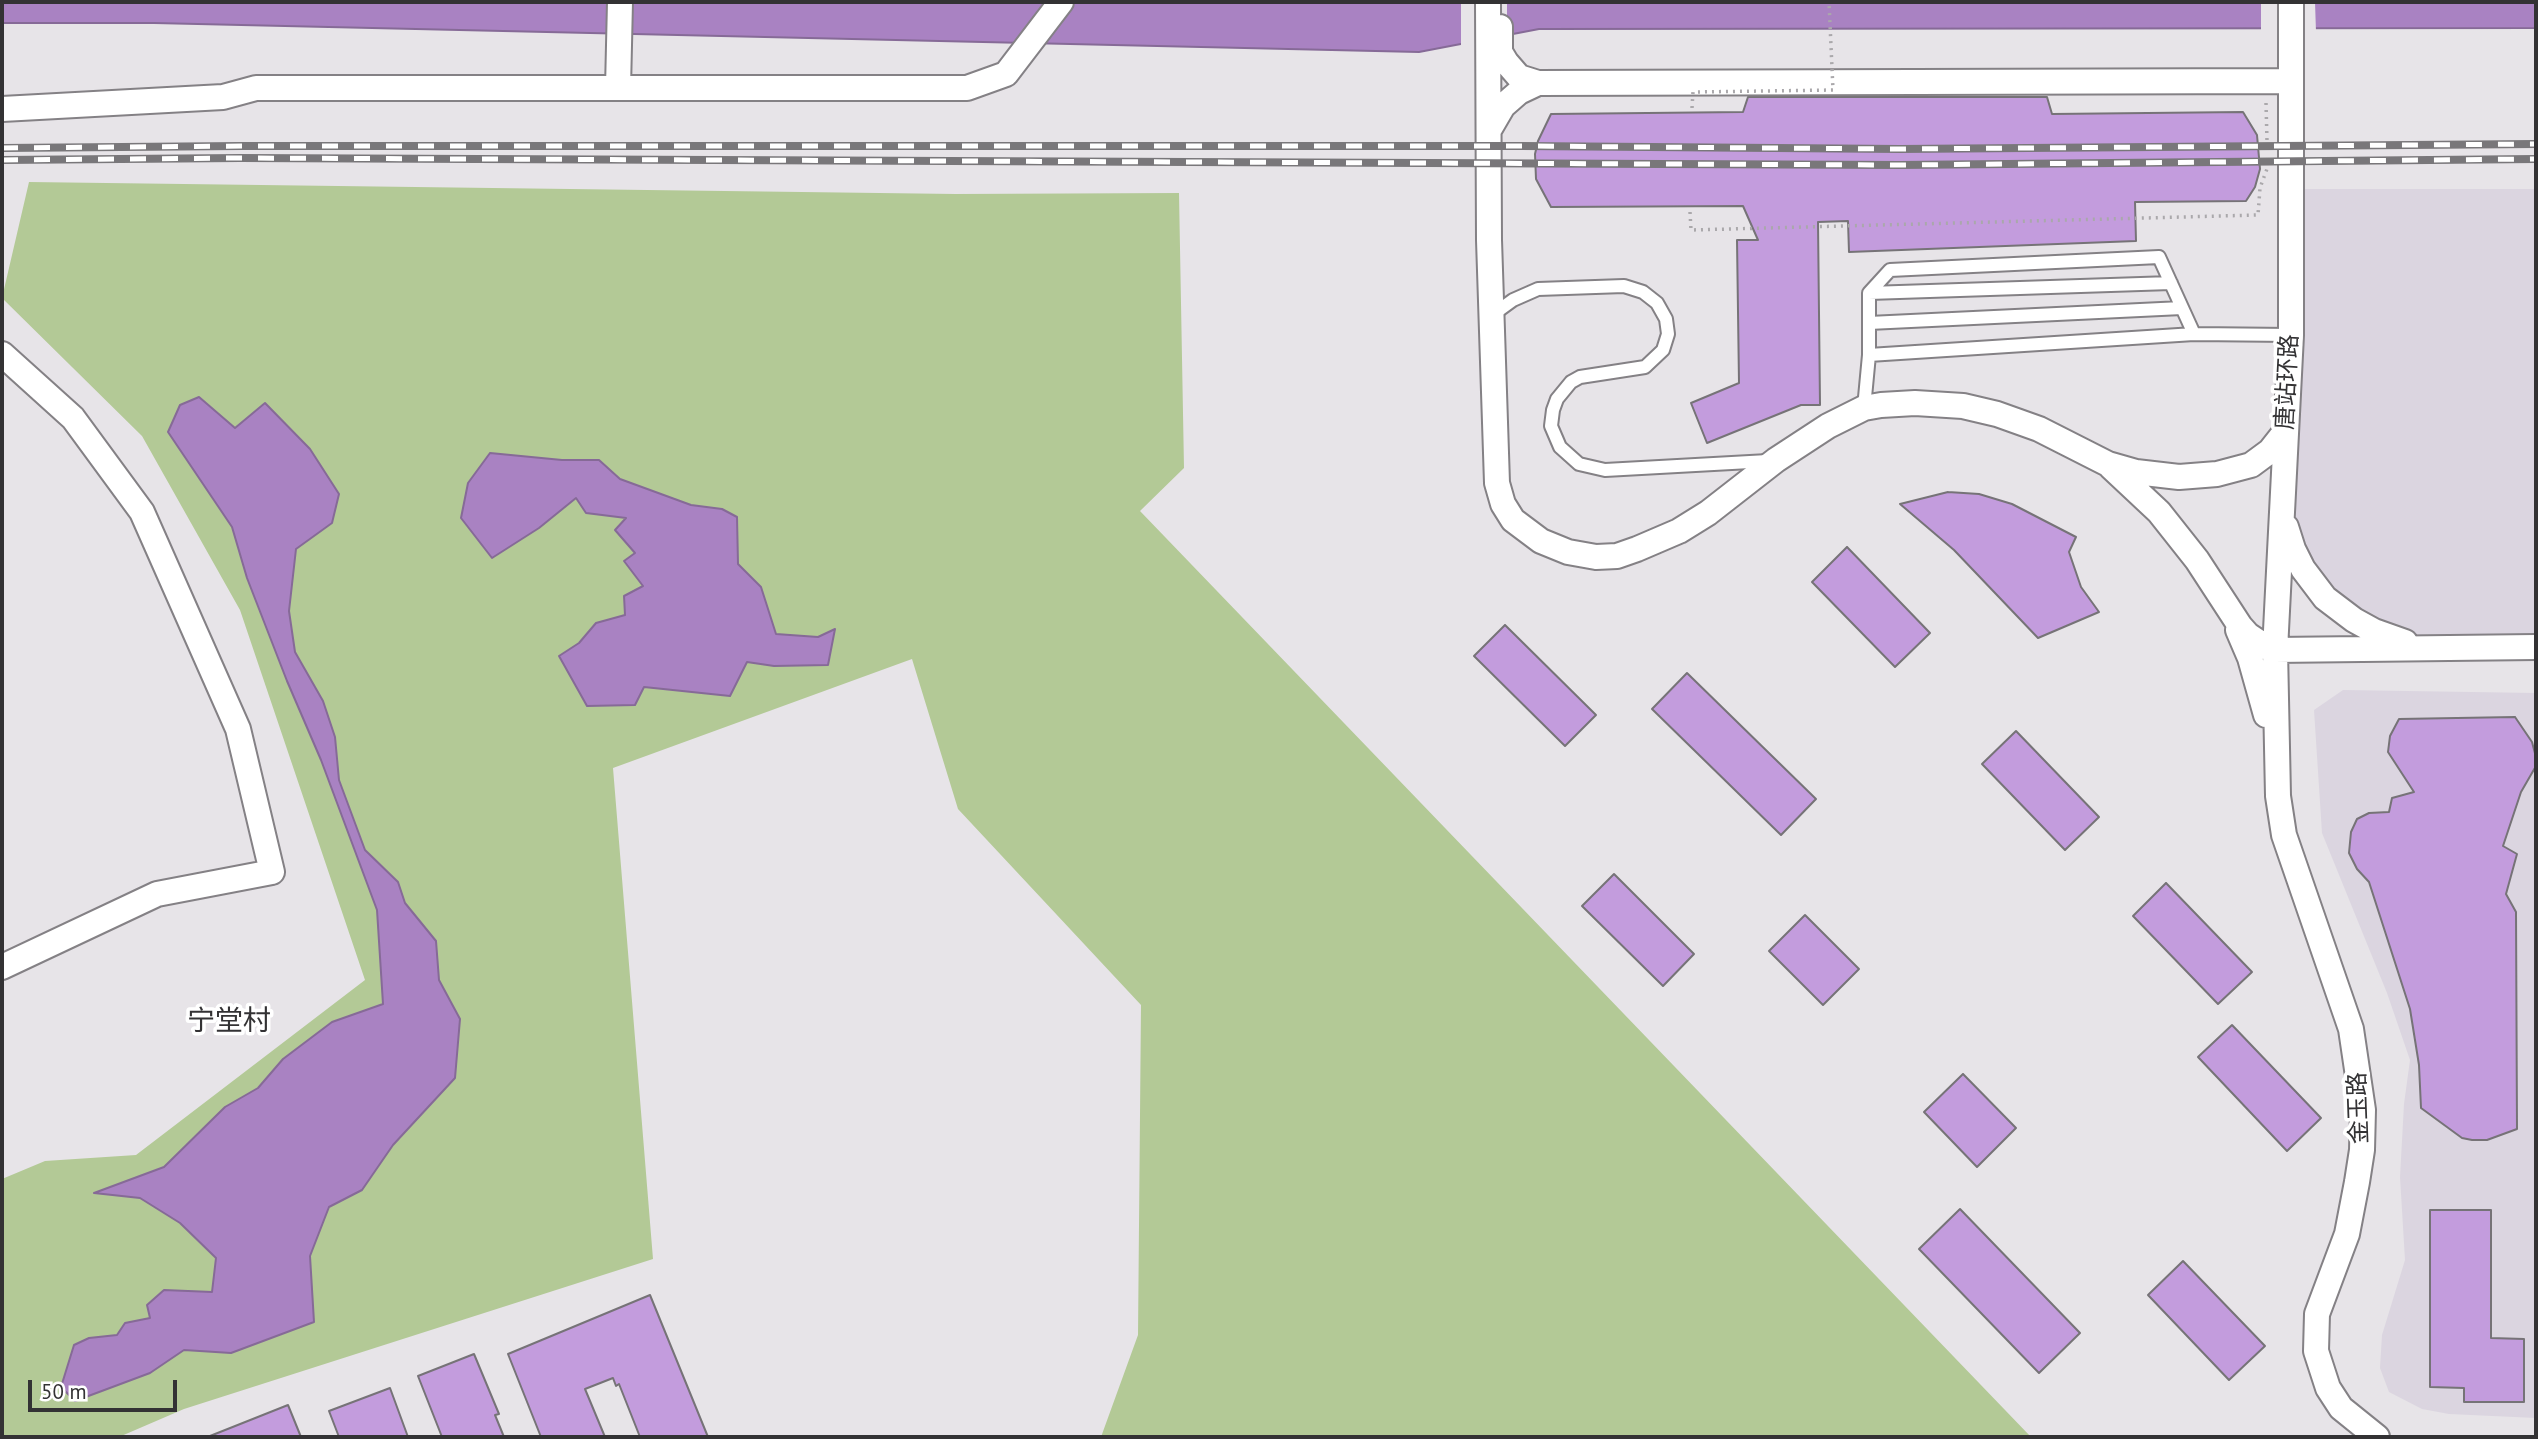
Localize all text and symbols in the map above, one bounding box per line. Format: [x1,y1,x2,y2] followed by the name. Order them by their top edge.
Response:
[2271,333,2305,431] street label: 唐站环路
[187,1005,271,1039] district label: 宁堂村
[2343,1072,2375,1144] street label: 金玉路
[32,1366,180,1410] scale bar
[41,1378,87,1405] text: 50 m

